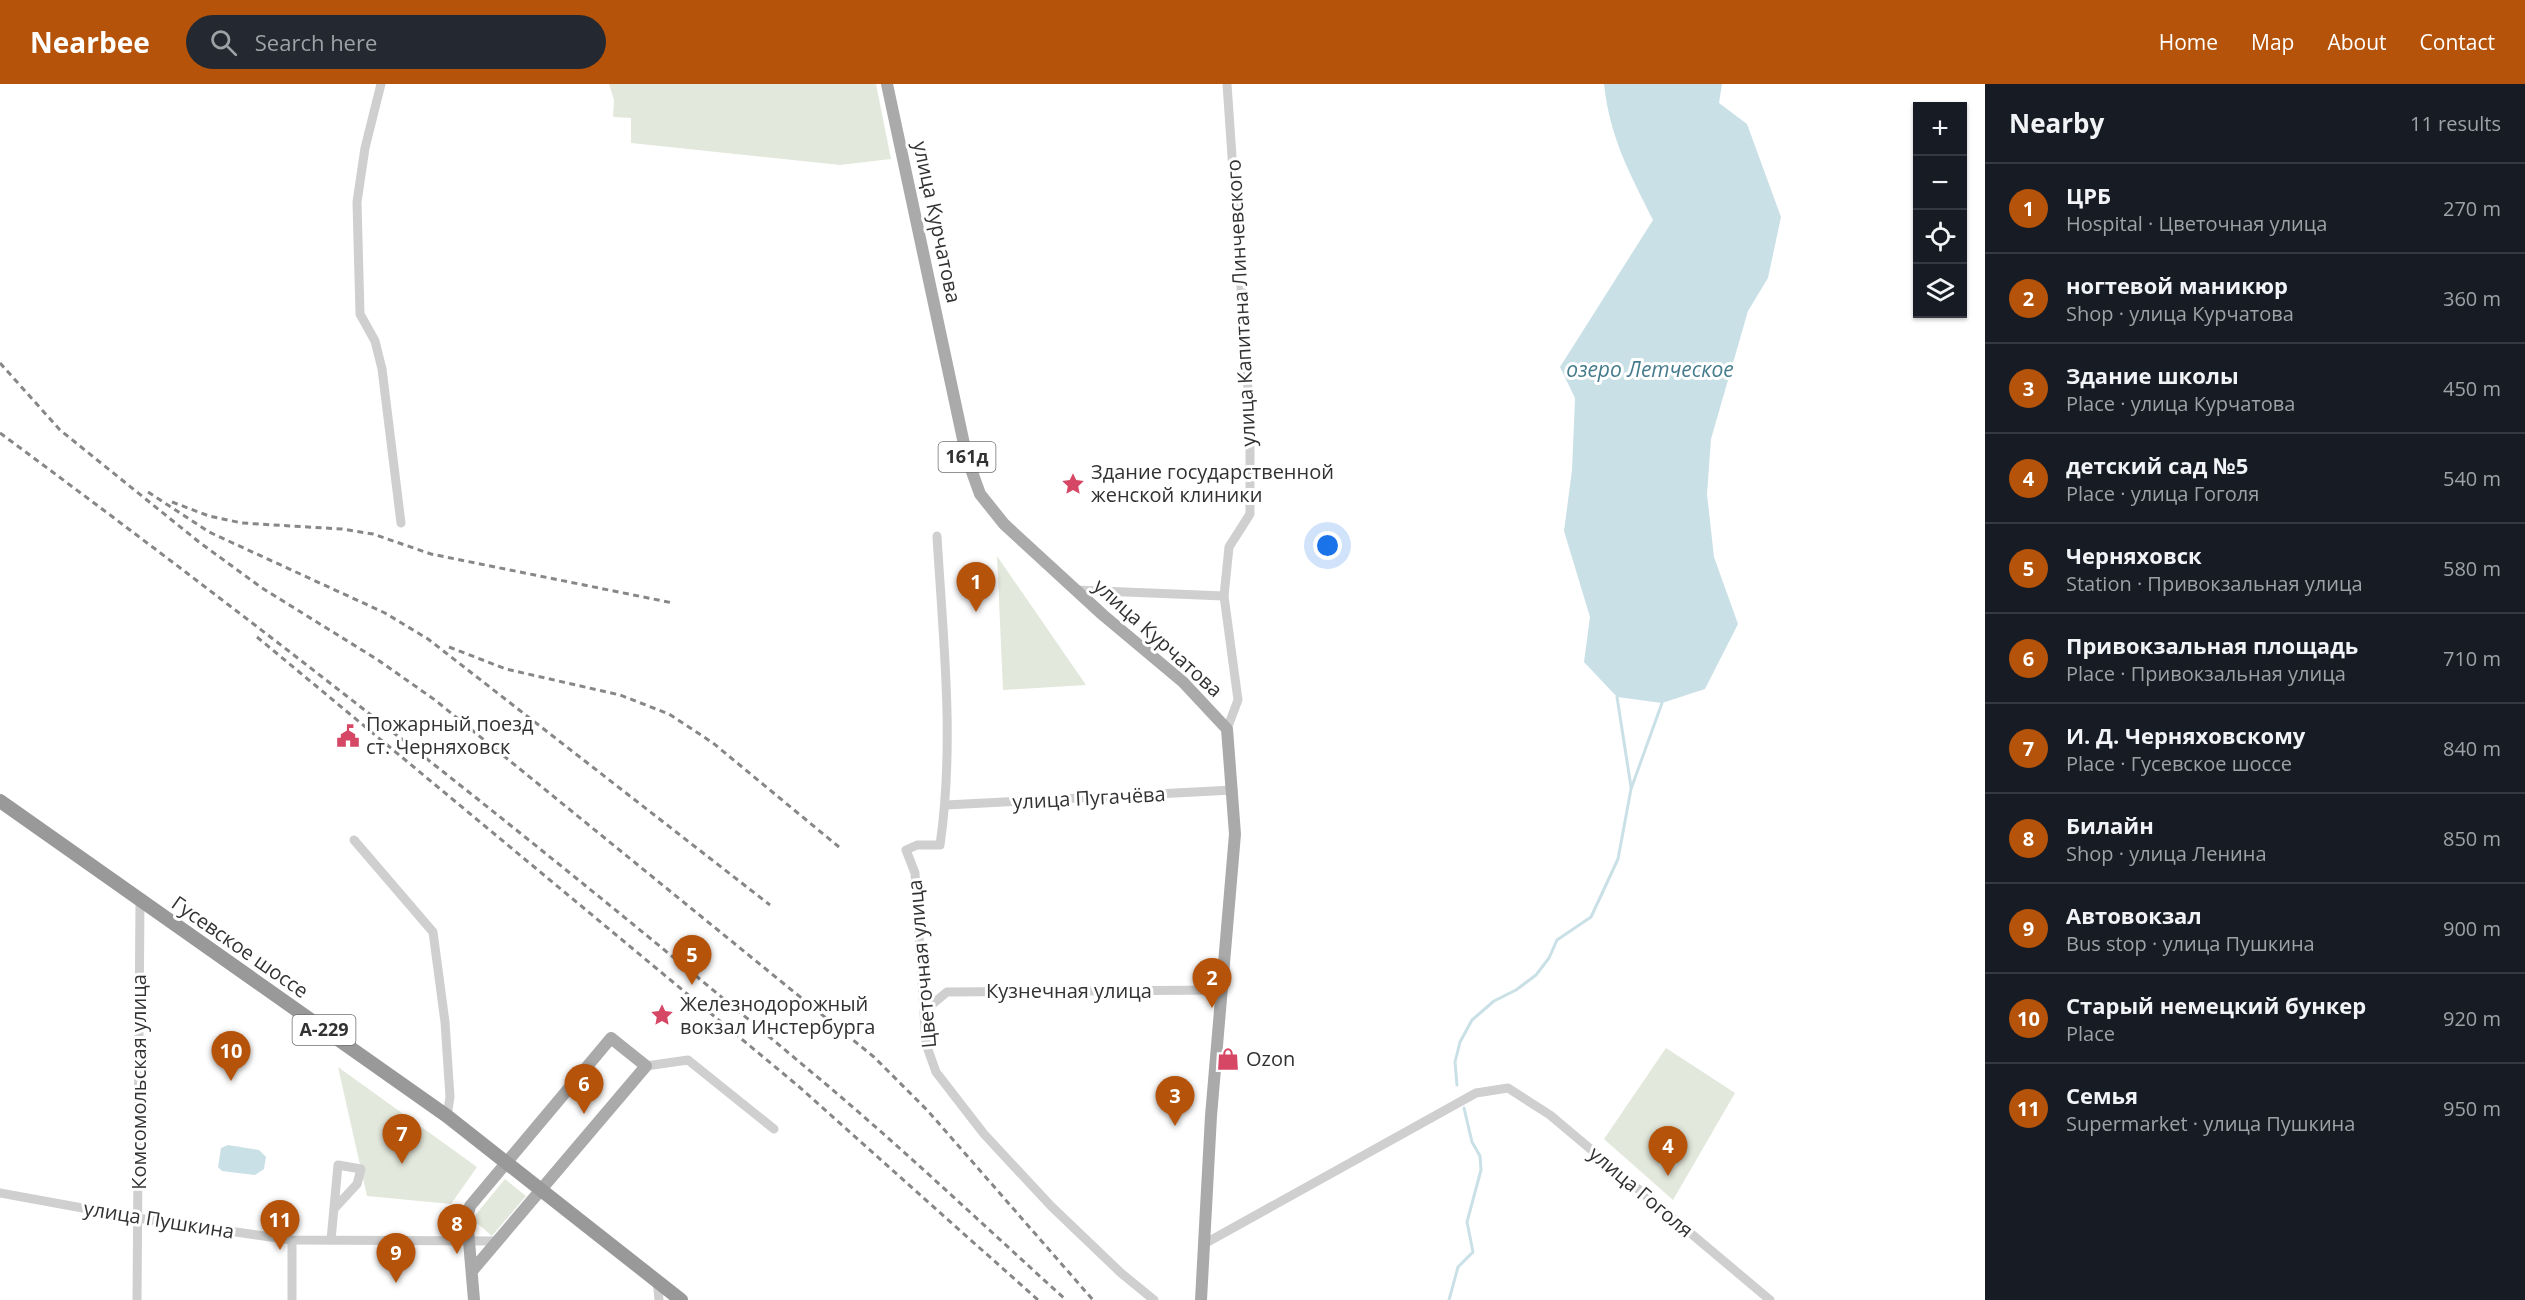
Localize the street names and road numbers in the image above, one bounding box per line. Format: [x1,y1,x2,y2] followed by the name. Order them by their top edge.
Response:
[907,139,968,305] street label: улица Курчатова
[1219,159,1262,447] street label: улица Капитана Линчевского
[938,442,996,472] road number: 161д
[1088,572,1229,703] street label: улица Курчатова
[1012,780,1166,815] street label: улица Пугачёва
[901,879,942,1049] street label: Цветочная улица
[166,889,314,1004] street label: Гусевское шоссе
[125,974,152,1190] street label: Комсомольская улица
[986,977,1152,1004] street label: Кузнечная улица
[292,1015,356,1045] road number: А-229
[1583,1140,1699,1243] street label: улица Гоголя
[82,1194,236,1245] street label: улица Пушкина

